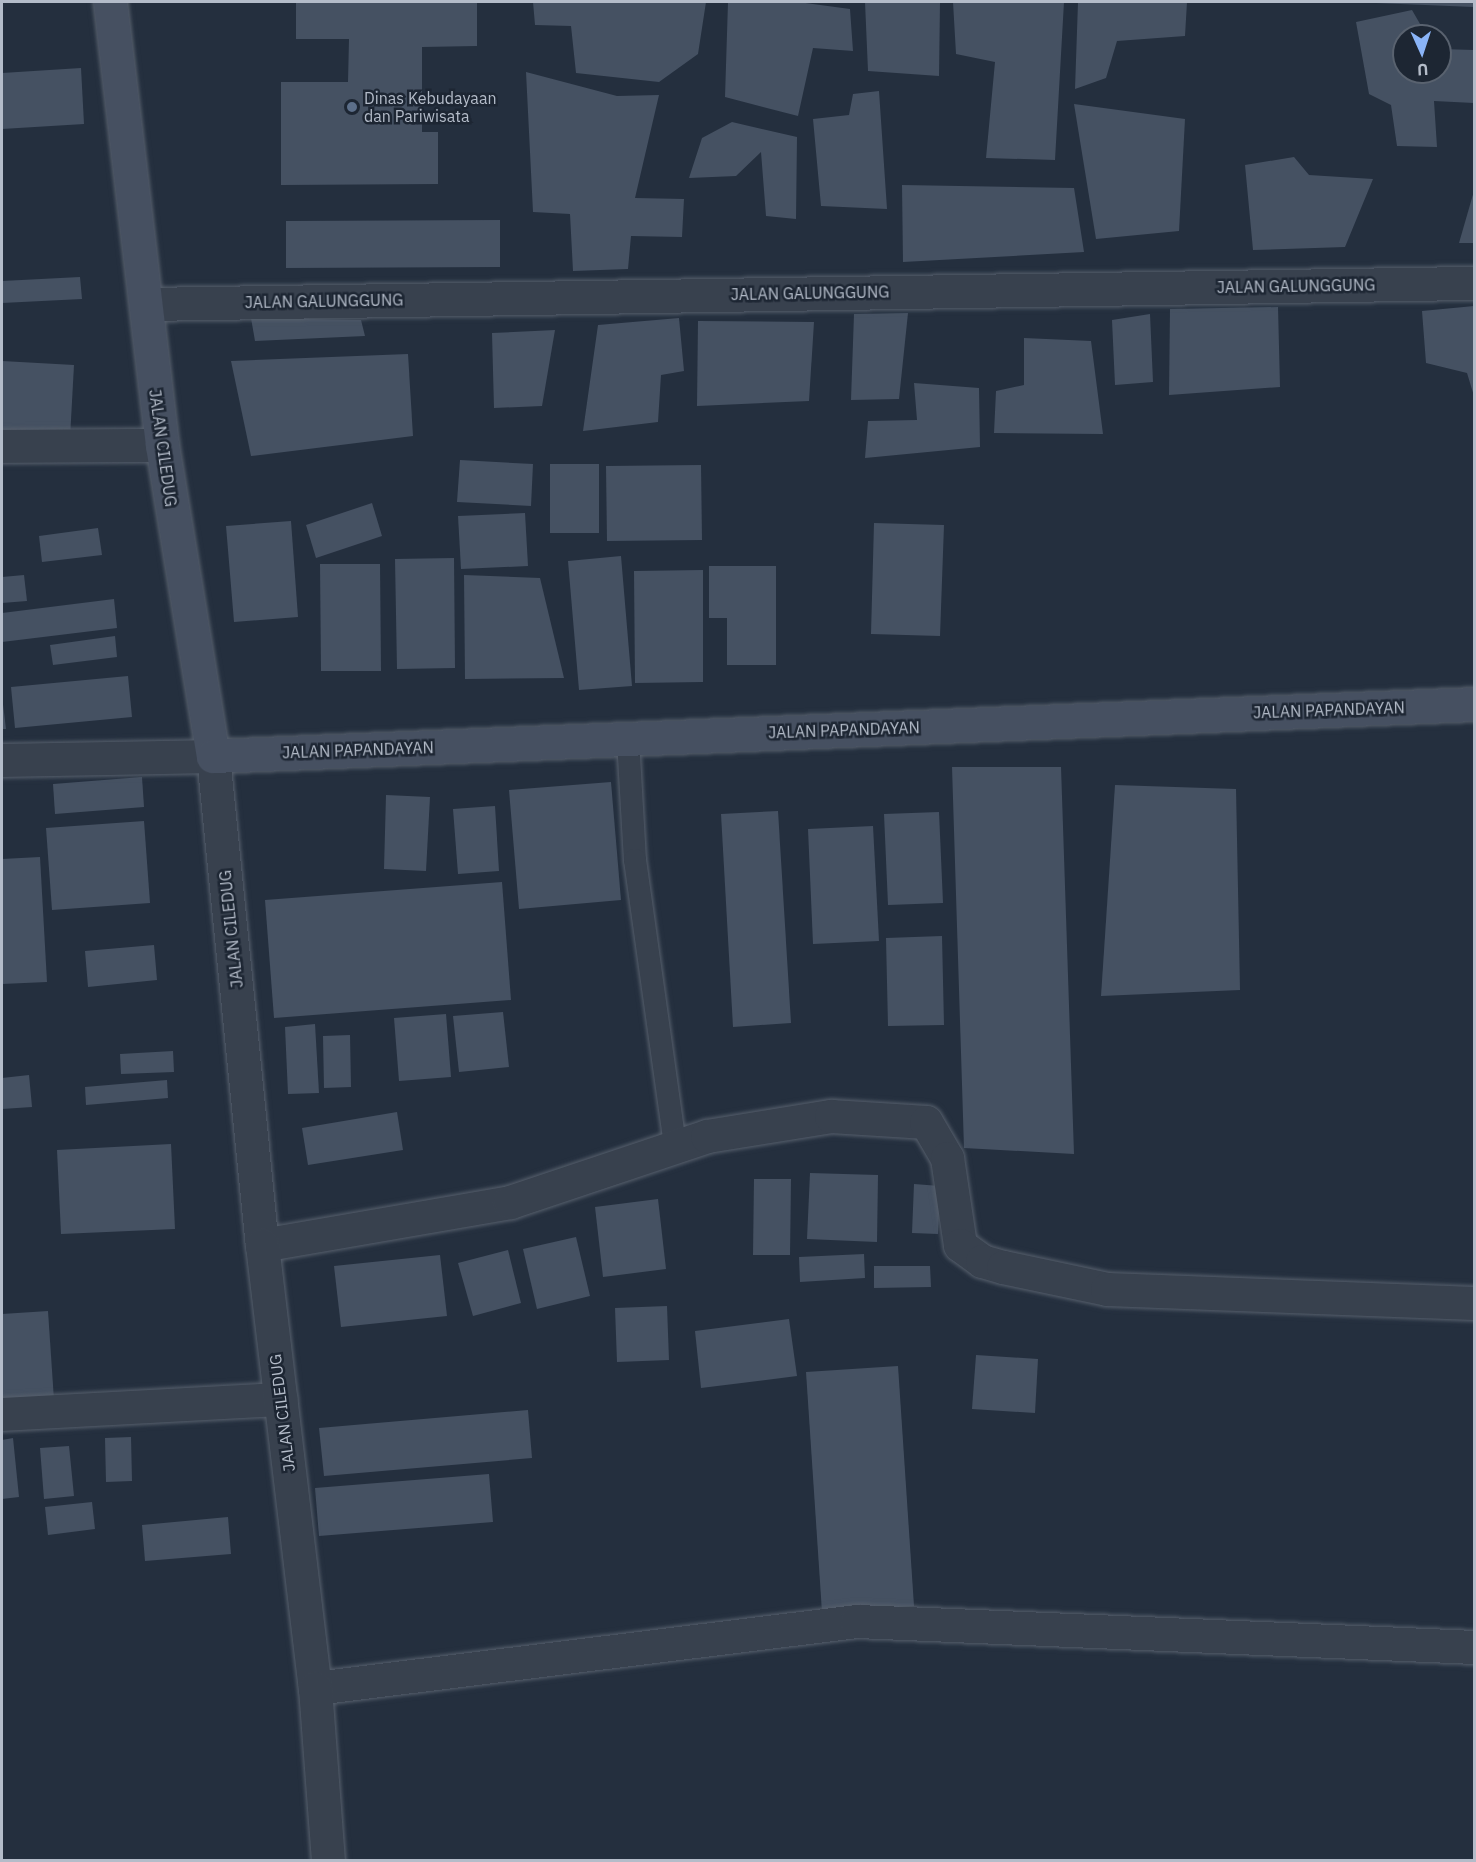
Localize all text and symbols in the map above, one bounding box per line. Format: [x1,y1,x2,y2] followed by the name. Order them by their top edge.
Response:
[1392,24,1452,84] north arrow
[1417,60,1429,80] text: U
[364,88,497,126] place label: Dinas Kebudayaan dan Pariwisata
[345,100,359,114] marker: Dinas Kebudayaan dan Pariwisata
[1217,275,1375,297] street label: JALAN GALUNGGUNG
[731,282,889,304] street label: JALAN GALUNGGUNG
[245,290,403,312] street label: JALAN GALUNGGUNG
[145,388,181,508] street label: JALAN CILEDUG
[1253,698,1405,722] street label: JALAN PAPANDAYAN
[768,718,920,742] street label: JALAN PAPANDAYAN
[282,738,434,762] street label: JALAN PAPANDAYAN
[215,869,247,989] street label: JALAN CILEDUG
[265,1353,299,1473] street label: JALAN CILEDUG

